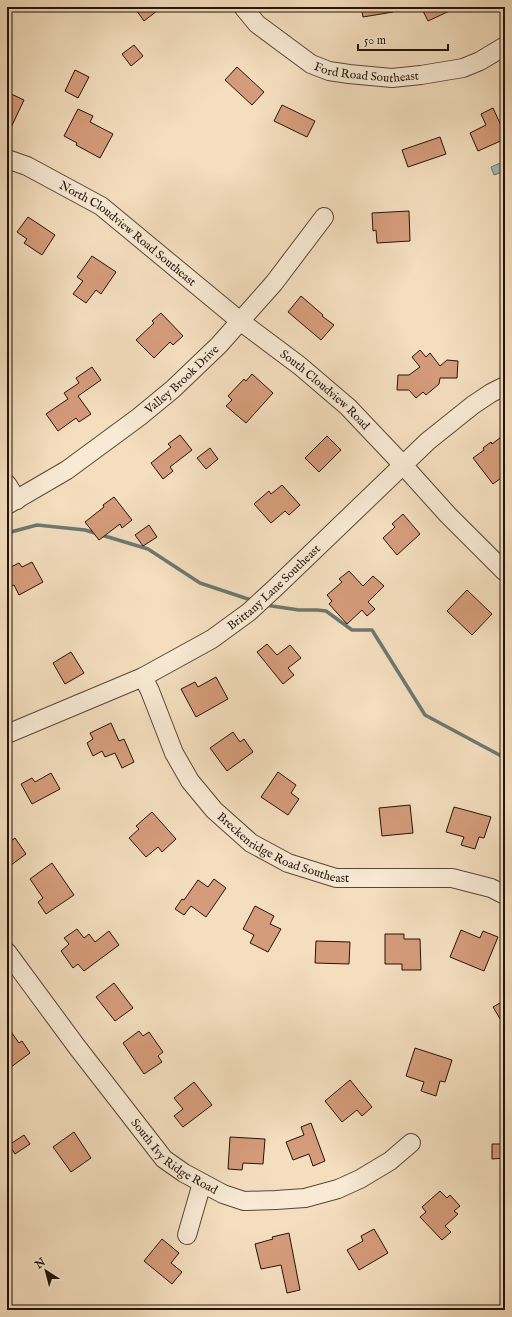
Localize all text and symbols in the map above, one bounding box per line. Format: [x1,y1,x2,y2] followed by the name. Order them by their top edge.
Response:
[358,26,448,52] scale bar
[364,33,386,48] text: 50 m
[312,58,419,86] street label: Ford Road Southeast
[57,178,199,289] street label: North Cloudview Road Southeast
[141,341,222,417] street label: Valley Brook Drive
[277,346,373,433] street label: South Cloudview Road
[224,541,323,633] street label: Brittany Lane Southeast
[214,809,349,886] street label: Breckenridge Road Southeast
[128,1115,221,1198] street label: South Ivy Ridge Road
[26,1251,66,1291] north arrow
[32,1255,49,1273] text: N

